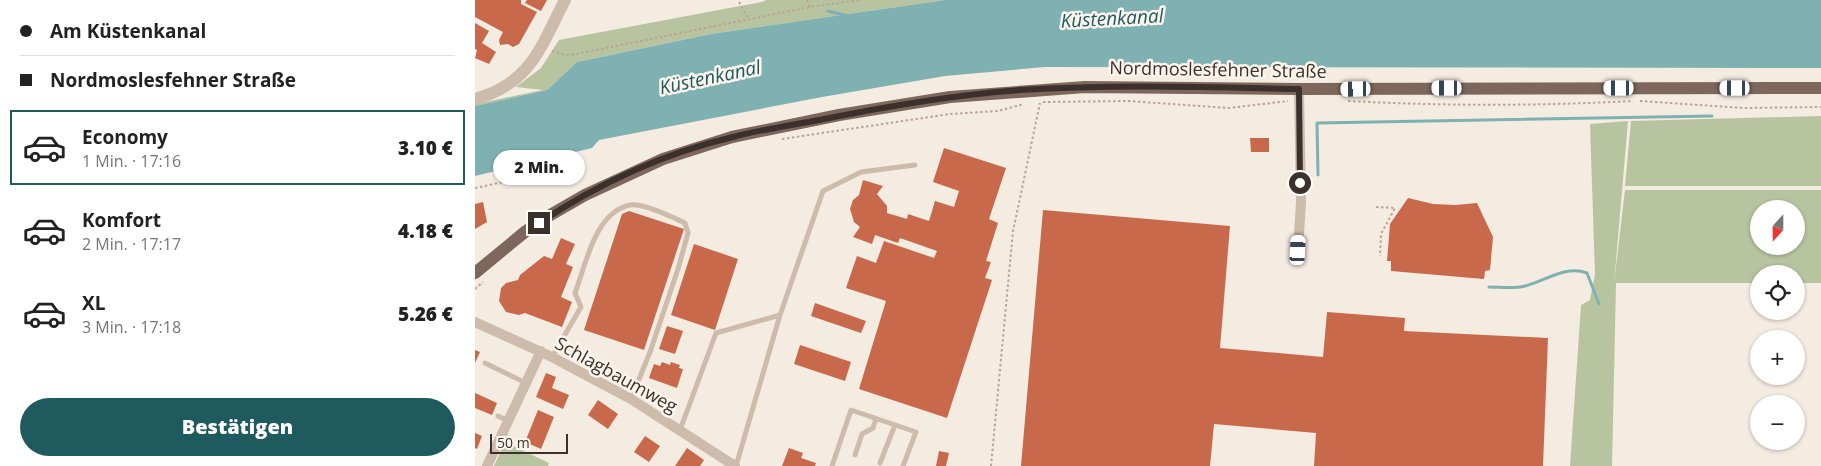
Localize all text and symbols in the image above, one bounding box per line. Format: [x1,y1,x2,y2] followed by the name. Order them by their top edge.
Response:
[1060,2,1165,34] water label: Küstenkanal
[50,18,206,44] text: Am Küstenkanal
[657,53,764,100] water label: Küstenkanal
[1109,55,1327,83] street label: Nordmoslesfehner Straße
[50,67,296,93] text: Nordmoslesfehner Straße
[1340,81,1371,97] car
[1432,81,1462,96] car
[1604,81,1634,96] car
[1720,81,1750,96] car
[82,124,168,150] text: Economy
[22,125,67,170] icon: car
[398,135,453,161] text: 3.10 €
[82,150,181,172] text: 1 Min. · 17:16
[493,150,585,186] callout: 2 Min.
[514,156,564,178] text: 2 Min.
[1289,172,1311,194] route start
[1750,200,1805,255] north arrow
[1750,200,1805,450] map controls
[82,207,161,233] text: Komfort
[22,208,67,253] icon: car
[528,212,550,234] route end
[398,218,453,244] text: 4.18 €
[82,233,181,255] text: 2 Min. · 17:17
[1289,235,1306,265] car
[1750,265,1805,320] button: locate
[82,290,105,316] text: XL
[22,291,67,336] icon: car
[398,301,453,327] text: 5.26 €
[82,316,181,338] text: 3 Min. · 17:18
[1750,330,1805,385] button: +
[551,331,682,418] street label: Schlagbaumweg
[1750,395,1805,450] button: −
[20,398,455,456] button: Bestätigen
[490,431,567,454] scale bar
[497,433,530,452] text: 50 m

